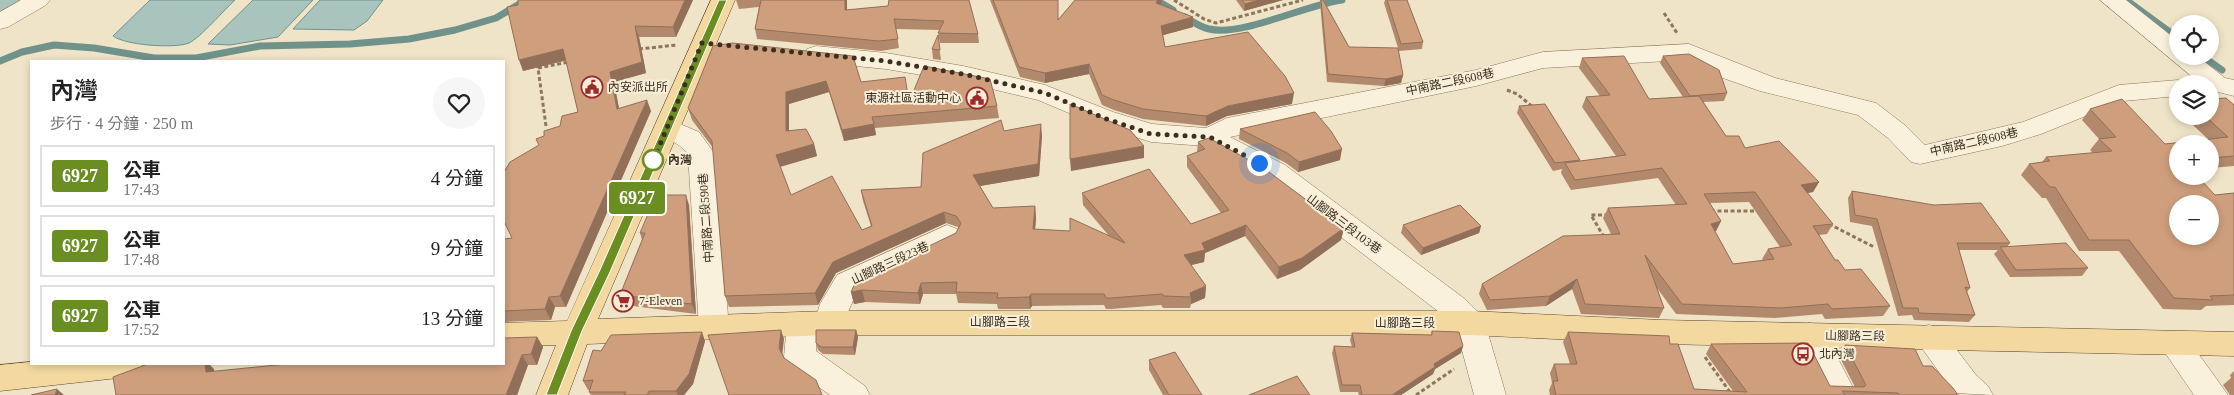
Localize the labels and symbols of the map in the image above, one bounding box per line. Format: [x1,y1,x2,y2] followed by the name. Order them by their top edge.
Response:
[1405,66,1495,98] street label: 中南路二段608巷
[580,75,604,99] public building icon: 內安派出所
[608,80,668,94] place label: 內安派出所
[965,86,989,110] public building icon: 東源社區活動中心
[865,91,961,105] place label: 東源社區活動中心
[1929,125,2019,159] street label: 中南路二段608巷
[642,149,664,171] marker: 內灣
[1247,151,1272,176] your location
[668,153,692,167] place label: 內灣
[696,173,716,263] street label: 中南路二段590巷
[602,182,672,214] line badge: 6927
[1304,191,1384,257] street label: 山腳路三段103巷
[849,239,931,287] street label: 山腳路三段23巷
[611,289,635,313] supermarket icon: 7-Eleven
[639,294,682,308] place label: 7-Eleven
[970,315,1030,329] street label: 山腳路三段
[1375,316,1435,330] street label: 山腳路三段
[1825,328,1885,344] street label: 山腳路三段
[1791,342,1815,366] bus stop icon: 北內灣
[1819,347,1855,361] place label: 北內灣

